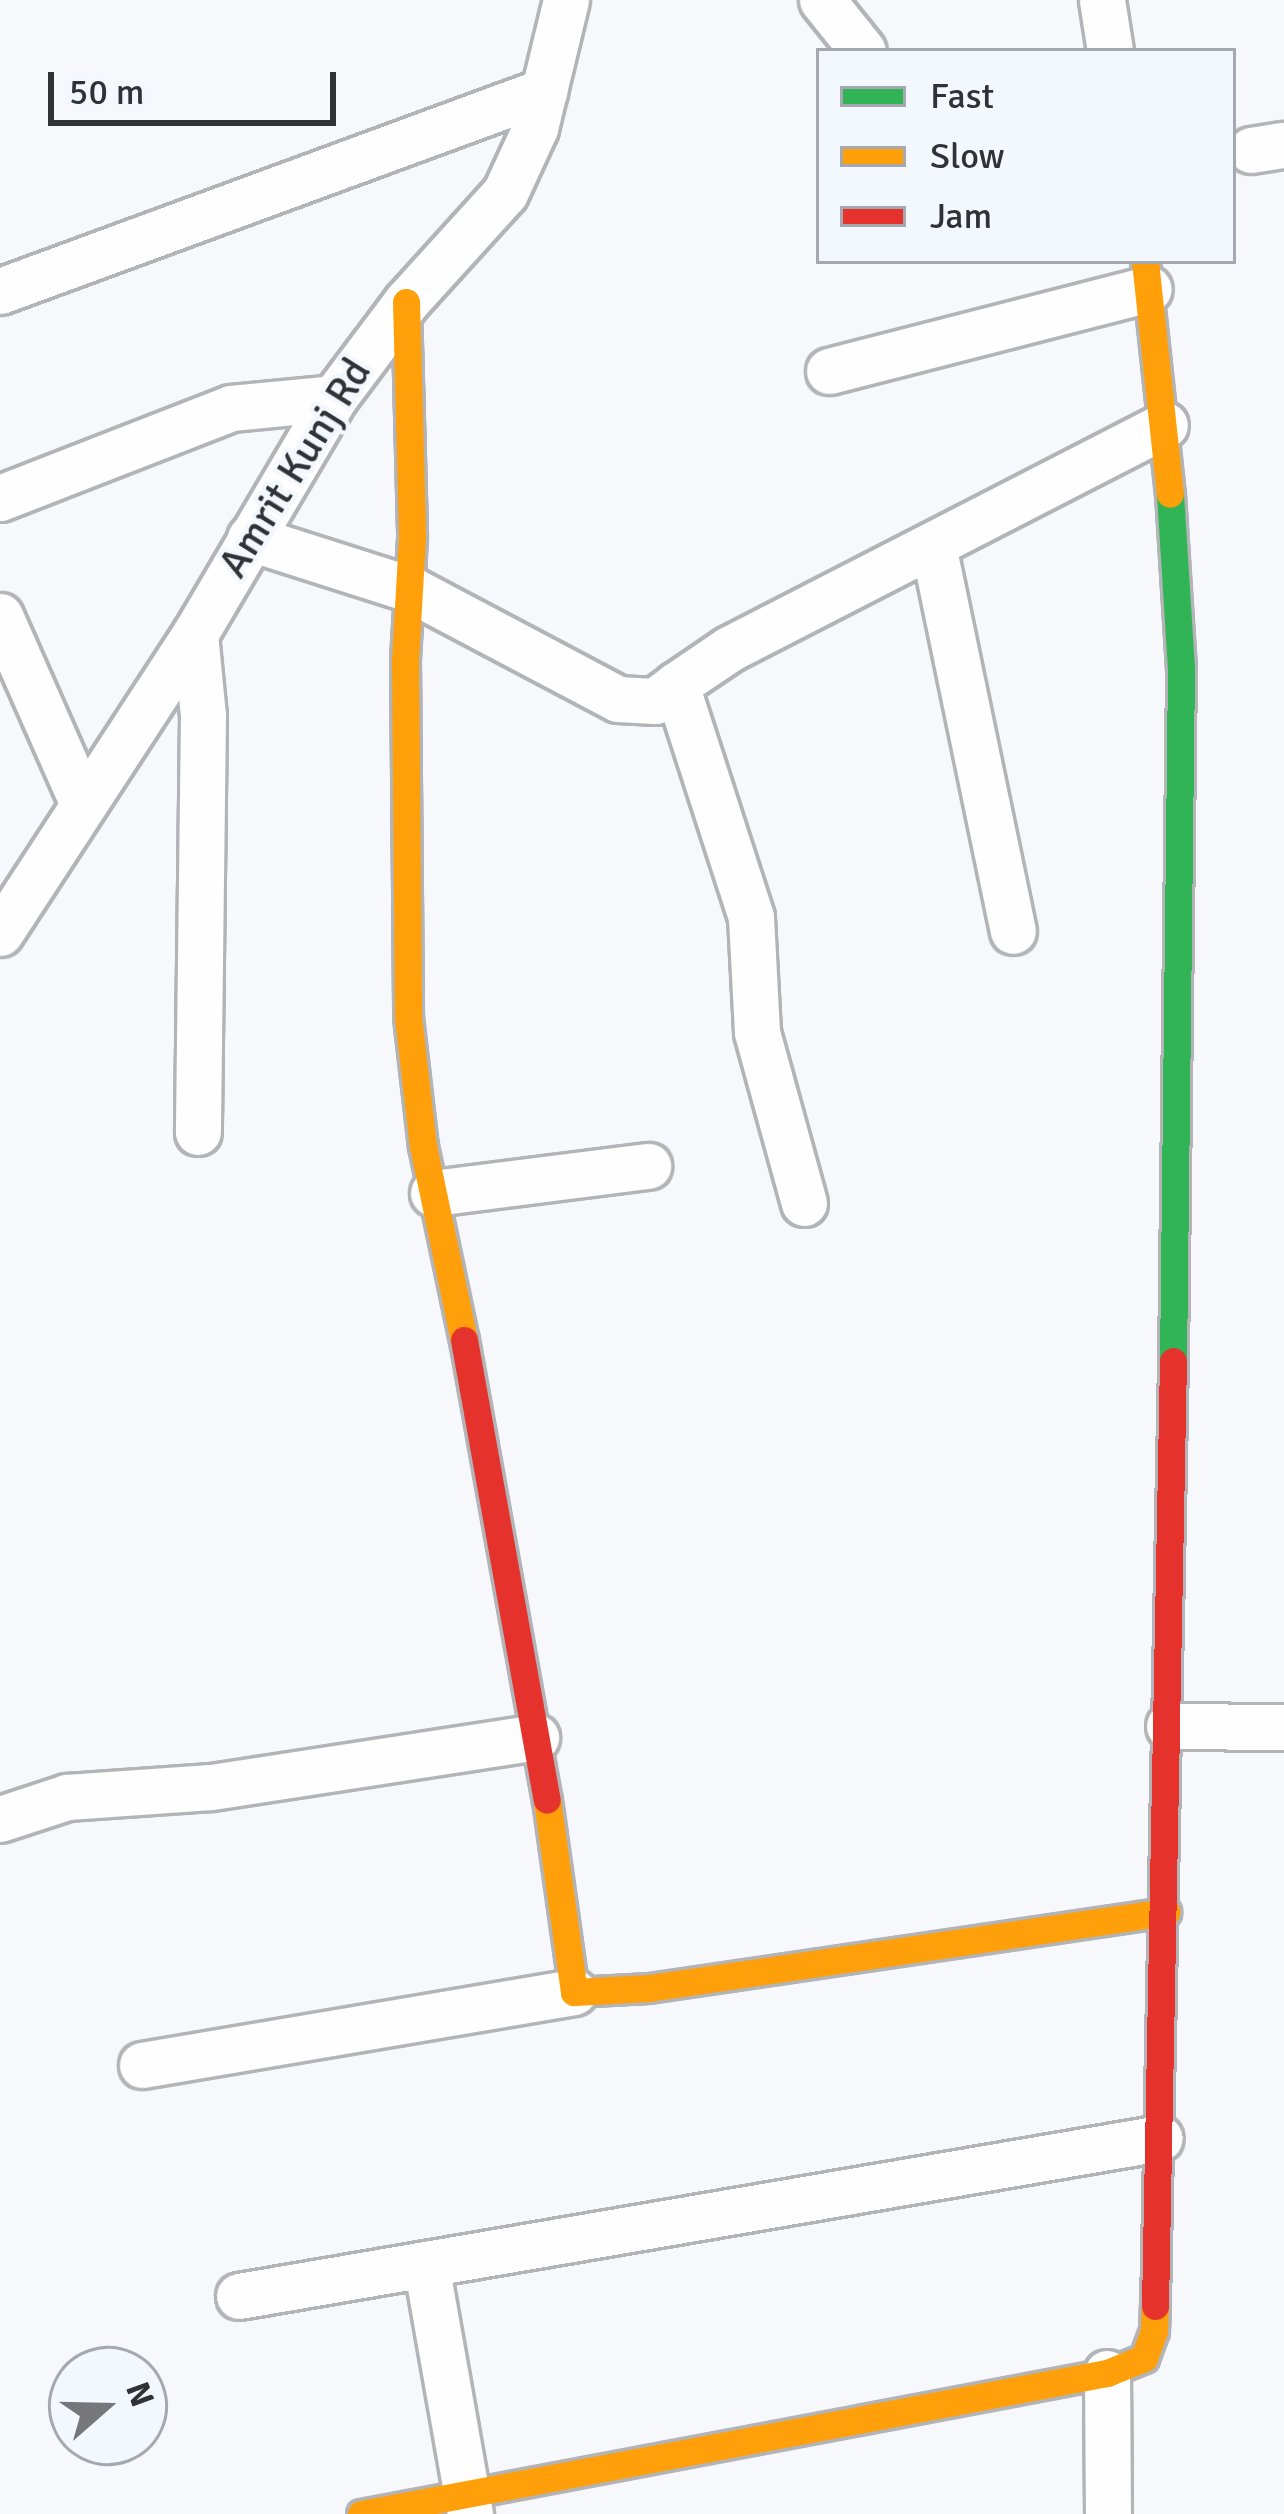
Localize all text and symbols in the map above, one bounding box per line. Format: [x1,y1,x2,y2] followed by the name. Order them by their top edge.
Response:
[54,48,342,122] scale bar
[816,48,1236,264] legend
[69,70,145,115] text: 50 m
[930,74,994,119] text: Fast
[930,134,1005,179] text: Slow
[930,194,992,239] text: Jam
[208,349,382,587] street label: Amrit Kunj Rd
[48,2346,168,2466] north arrow
[116,2377,163,2412] text: N

